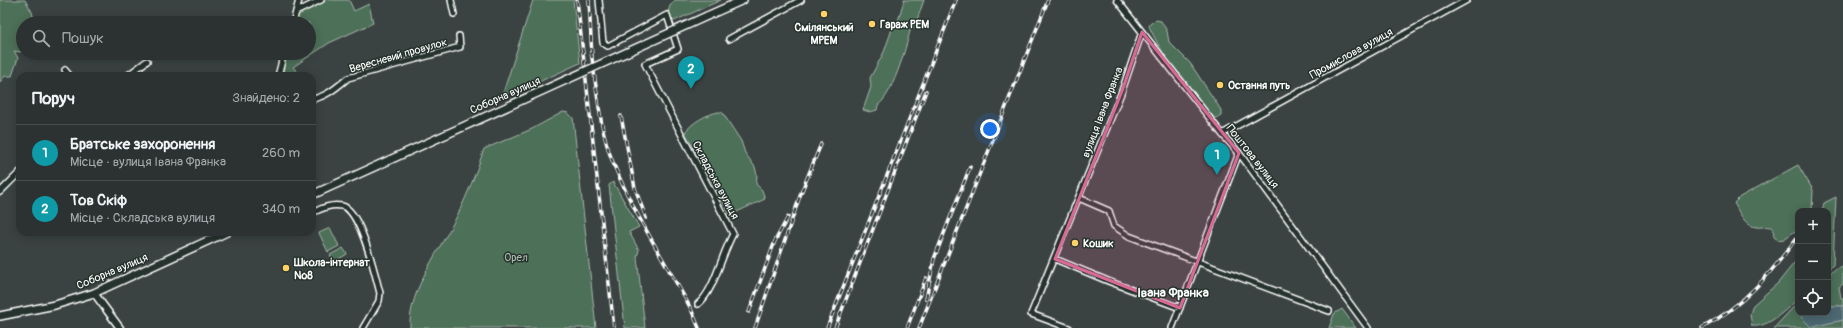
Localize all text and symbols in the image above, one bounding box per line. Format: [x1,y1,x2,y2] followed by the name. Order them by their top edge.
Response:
[819,9,829,19] marker: Смілянський МРЕМ
[16,16,316,60] search box
[880,18,929,31] place label: Гараж РЕМ
[867,19,877,29] marker: Гараж РЕМ
[795,21,853,47] place label: Смілянський МРЕМ
[1307,25,1395,82] street label: Промислова вулиця
[30,27,52,49] icon: search
[62,29,104,48] text: Пошук
[348,35,449,76] street label: Вересневий провулок
[678,56,704,89] pin: 2
[1079,65,1126,159] street label: вулиця Івана Франка
[468,74,543,117] street label: Соборна вулиця
[1228,79,1290,92] place label: Остання путь
[1215,80,1225,90] marker: Остання путь
[32,88,75,109] text: Поруч
[232,90,300,106] text: Знайдено: 2
[980,119,1000,139] your location
[1224,122,1282,191] street label: Поштова вулиця
[70,135,215,154] text: Братське захоронення
[689,139,742,222] street label: Складська вулиця
[1204,142,1230,175] pin: 1
[42,145,48,161] text: 1
[262,145,300,161] text: 260 m
[70,154,226,170] text: Місце · вулиця Івана Франка
[70,191,127,210] text: Тов Скіф
[41,201,49,217] text: 2
[262,201,300,217] text: 340 m
[1795,208,1831,316] map controls
[1795,208,1831,244] button: +
[70,210,215,226] text: Місце · Складська вулиця
[1083,237,1114,250] place label: Кошик
[1070,238,1080,248] marker: Кошик
[1795,244,1831,280] button: −
[75,251,150,292] street label: Соборна вулиця
[504,251,528,264] park label: Орел
[293,256,370,282] place label: Школа-інтернат №8
[281,263,291,273] marker: Школа-інтернат №8
[1795,280,1831,316] button: locate
[1137,285,1209,301] district label: Івана Франка

